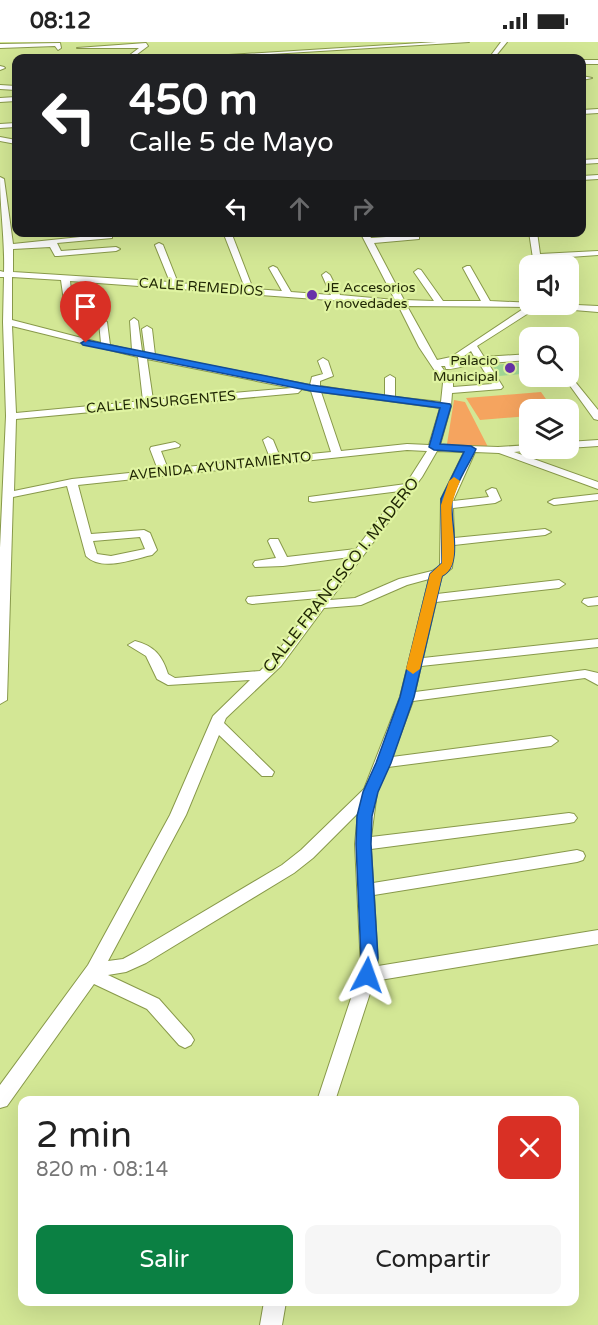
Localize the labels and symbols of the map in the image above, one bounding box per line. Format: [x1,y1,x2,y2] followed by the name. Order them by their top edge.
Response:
[138,274,264,300] street label: CALLE REMEDIOS
[324,279,416,312] place label: JE Accesorios y novedades
[60,281,111,343] pin
[305,288,319,302] marker: JE Accesorios y novedades
[433,352,498,385] place label: Palacio Municipal
[503,361,517,375] marker: Palacio Municipal
[85,387,237,417] street label: CALLE INSURGENTES
[128,448,312,484] street label: AVENIDA AYUNTAMIENTO
[259,473,423,677] street label: CALLE FRANCISCO I. MADERO
[335,943,399,1007] position arrow

